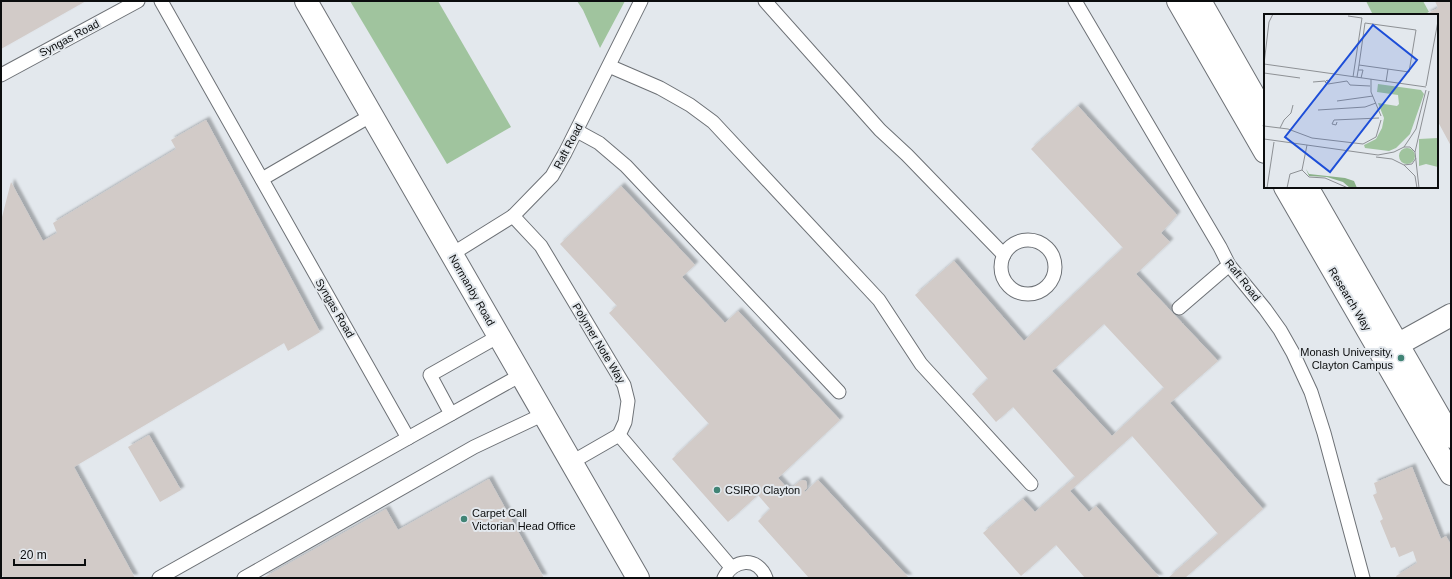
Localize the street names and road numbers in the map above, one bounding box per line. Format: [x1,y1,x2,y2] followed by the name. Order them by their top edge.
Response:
[37,17,101,59] street label: Syngas Road
[551,121,585,171] street label: Raft Road
[447,252,497,328] street label: Normanby Road
[1223,257,1263,303] street label: Raft Road
[1326,265,1374,333] street label: Research Way
[313,276,357,340] street label: Syngas Road
[570,301,628,386] street label: Polymer Note Way

